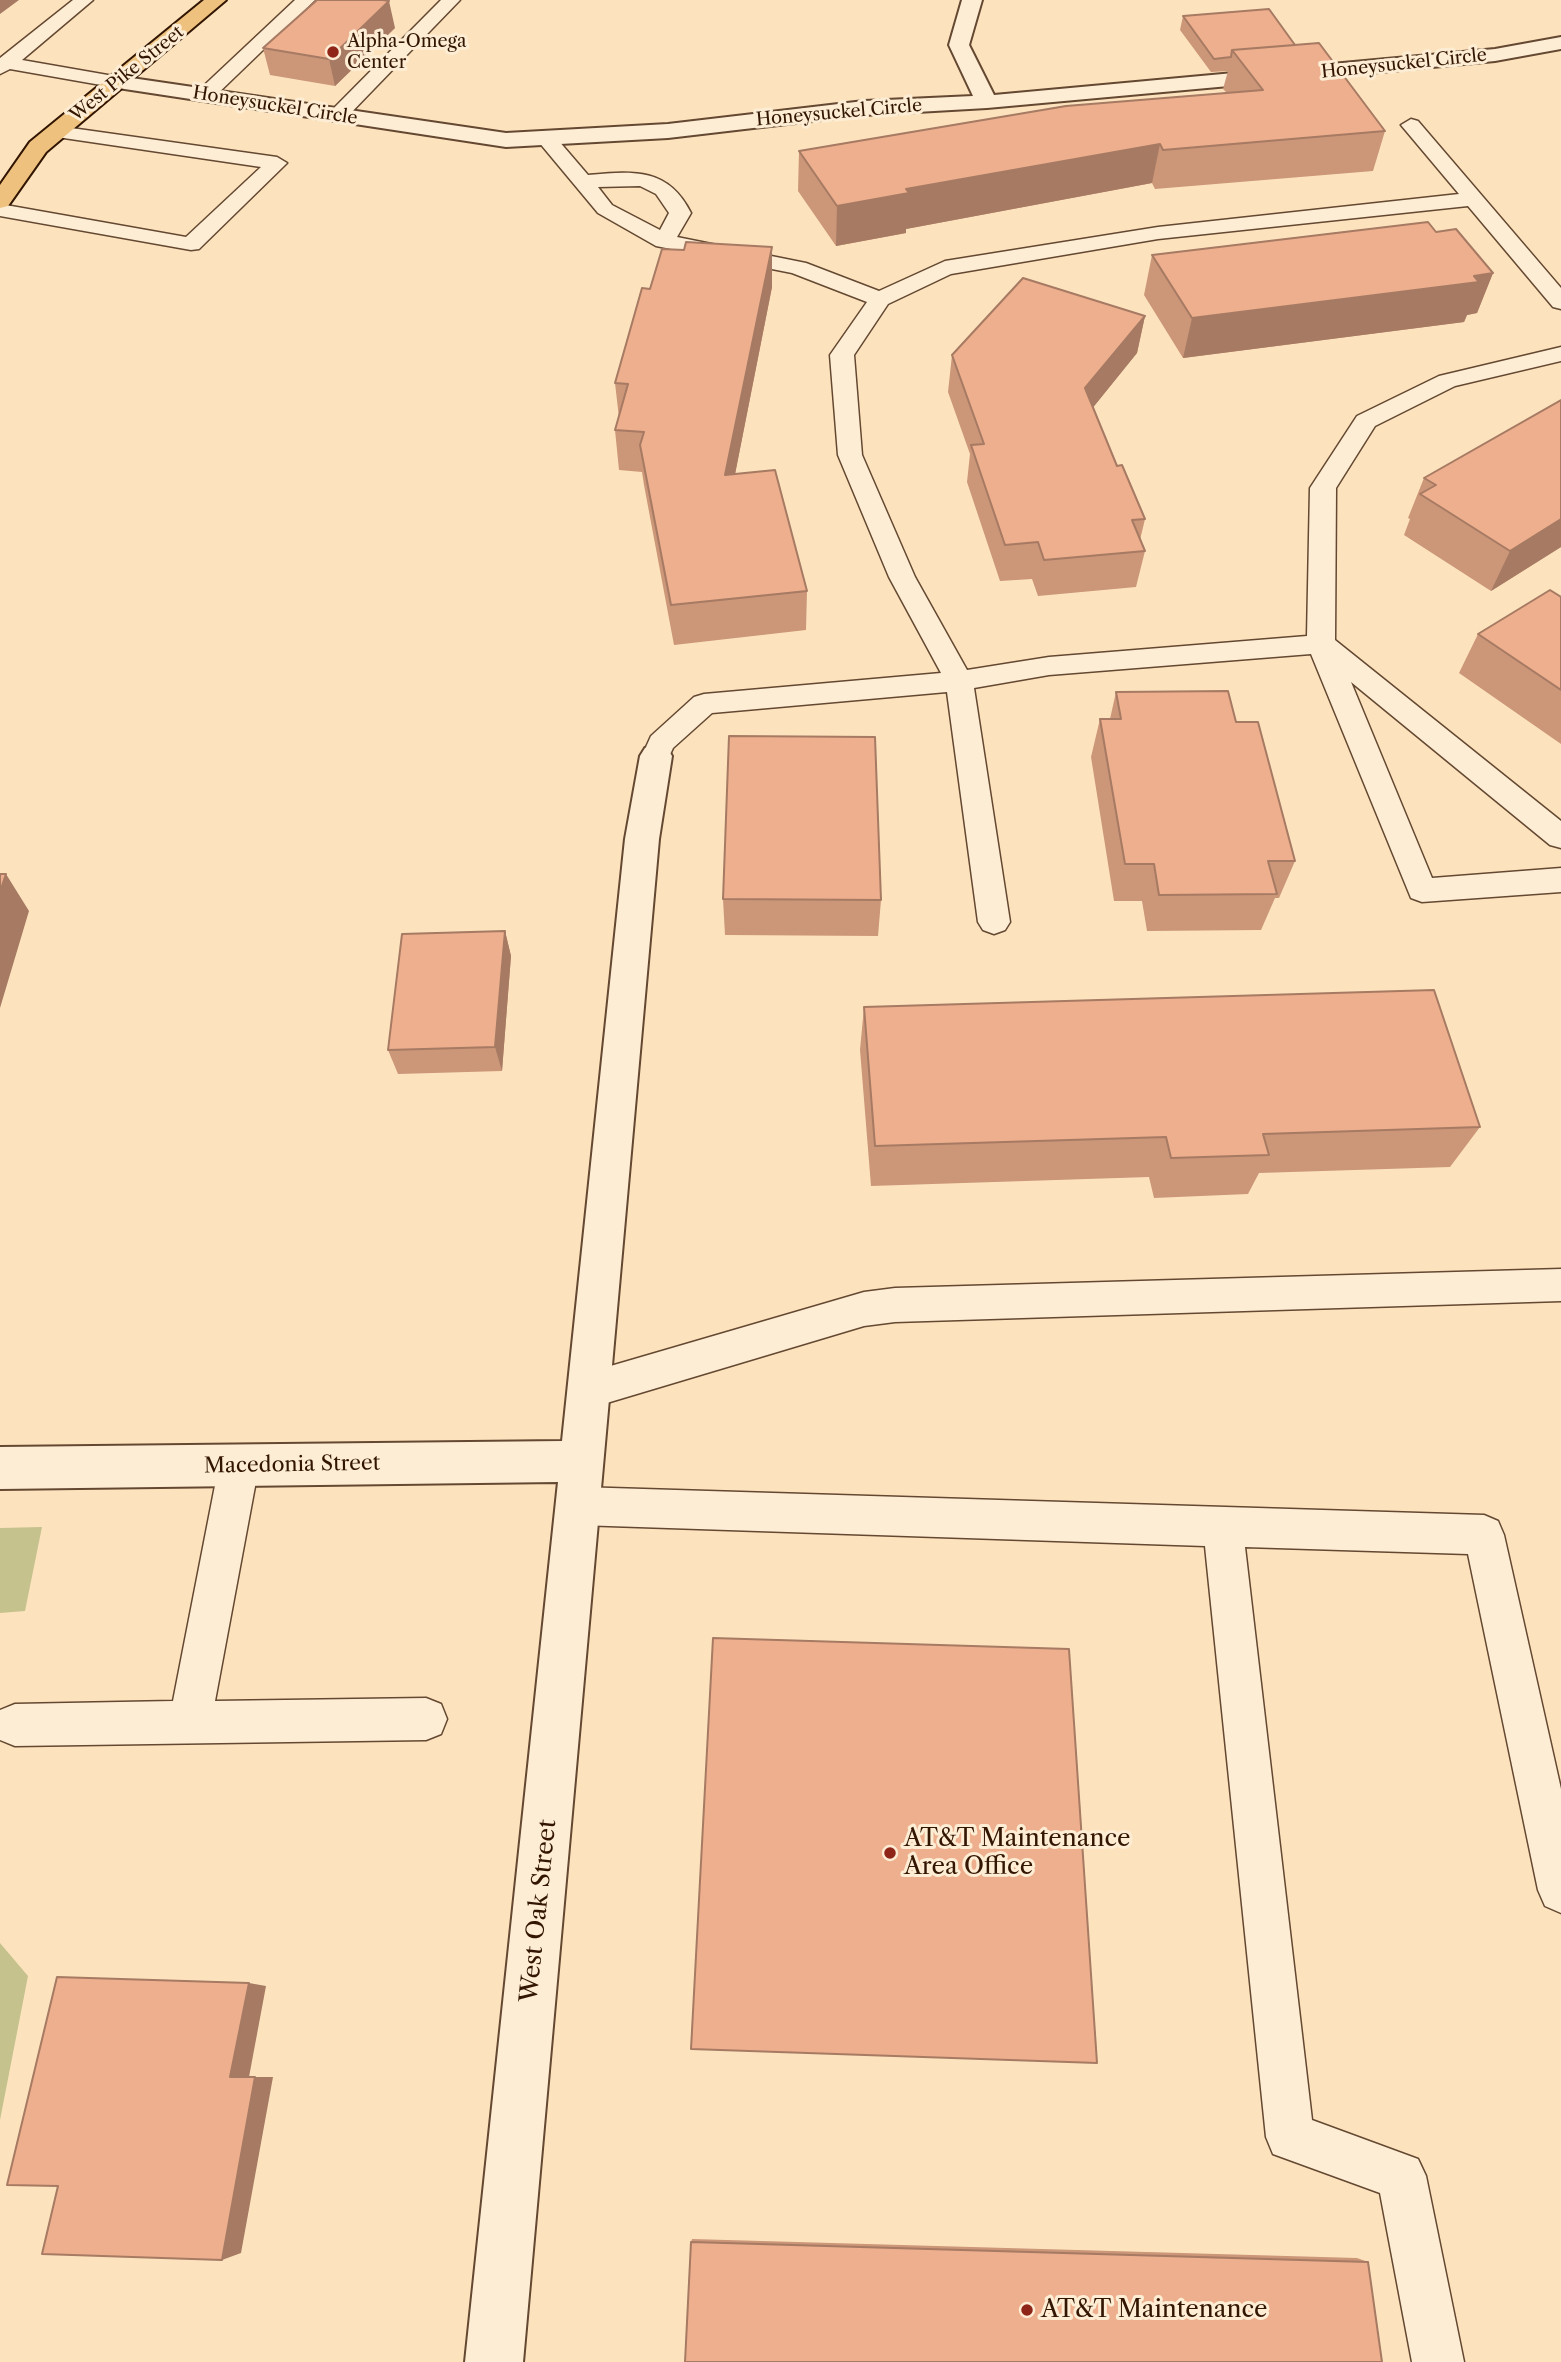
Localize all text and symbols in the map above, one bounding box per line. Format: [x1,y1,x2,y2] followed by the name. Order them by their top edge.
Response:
[66,22,188,126] street label: West Pike Street
[347,31,467,74] place label: Alpha-Omega Center
[325,44,341,60] marker: Alpha-Omega Center
[1320,45,1488,83] street label: Honeysuckel Circle
[191,82,359,130] street label: Honeysuckel Circle
[755,95,923,131] street label: Honeysuckel Circle
[204,1451,380,1479] street label: Macedonia Street
[515,1818,563,2004] street label: West Oak Street
[904,1825,1130,1881] place label: AT&T Maintenance Area Office
[882,1845,898,1861] marker: AT&T Maintenance Area Office
[1041,2296,1267,2324] place label: AT&T Maintenance
[1019,2302,1035,2318] marker: AT&T Maintenance

